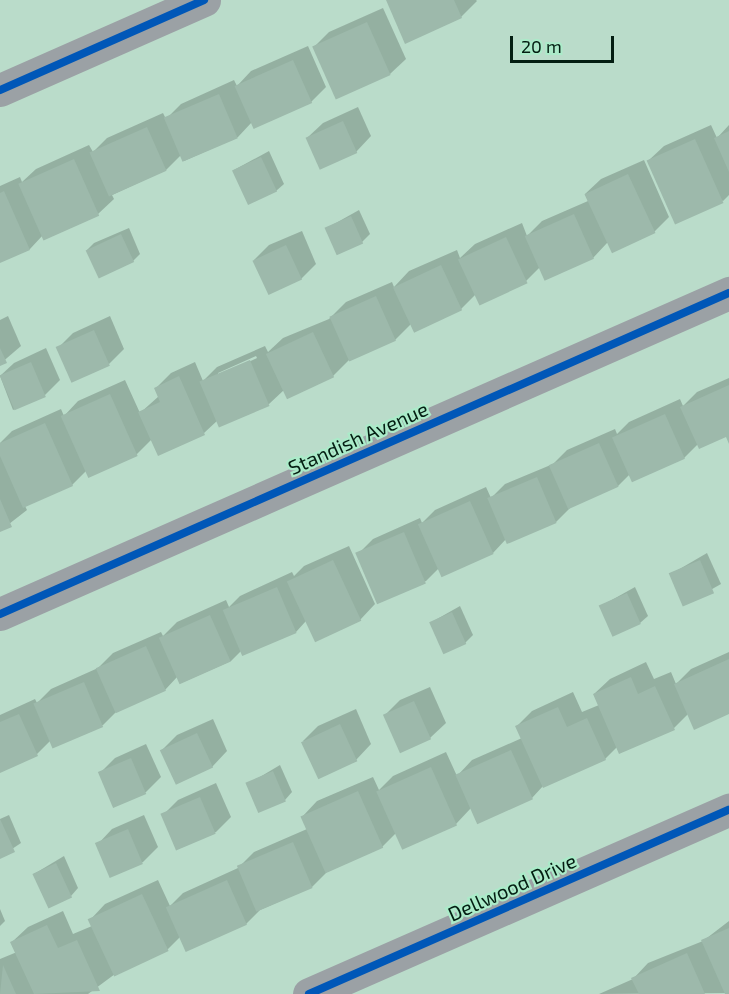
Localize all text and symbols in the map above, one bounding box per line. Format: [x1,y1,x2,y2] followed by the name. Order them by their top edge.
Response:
[513,24,616,62] scale bar
[521,35,562,57] text: 20 m
[284,396,432,480] street label: Standish Avenue
[444,848,580,926] street label: Dellwood Drive

